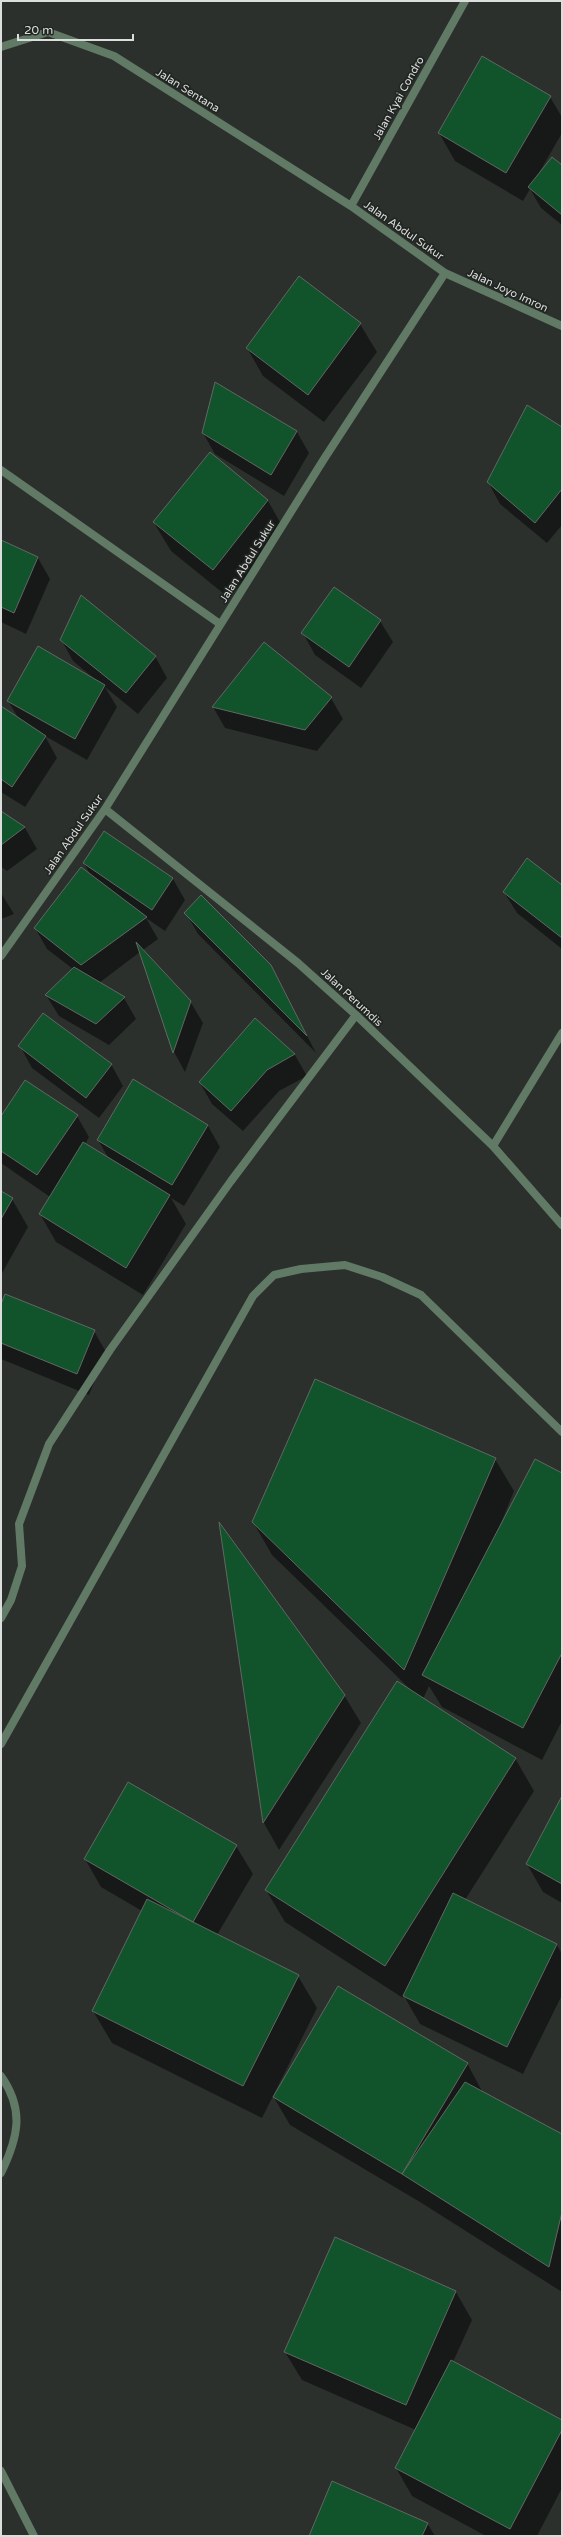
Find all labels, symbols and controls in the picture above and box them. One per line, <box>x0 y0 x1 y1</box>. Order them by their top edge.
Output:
scale bar <box>18 16 133 42</box>
text: 20 m <box>24 23 53 37</box>
street label: Jalan Kyai Condro <box>370 54 427 142</box>
street label: Jalan Sentana <box>153 66 222 115</box>
street label: Jalan Abdul Sukur <box>361 198 447 263</box>
street label: Jalan Joyo Imron <box>465 266 550 315</box>
street label: Jalan Abdul Sukur <box>217 517 278 605</box>
street label: Jalan Abdul Sukur <box>41 791 106 877</box>
street label: Jalan Perumdis <box>318 966 385 1029</box>

